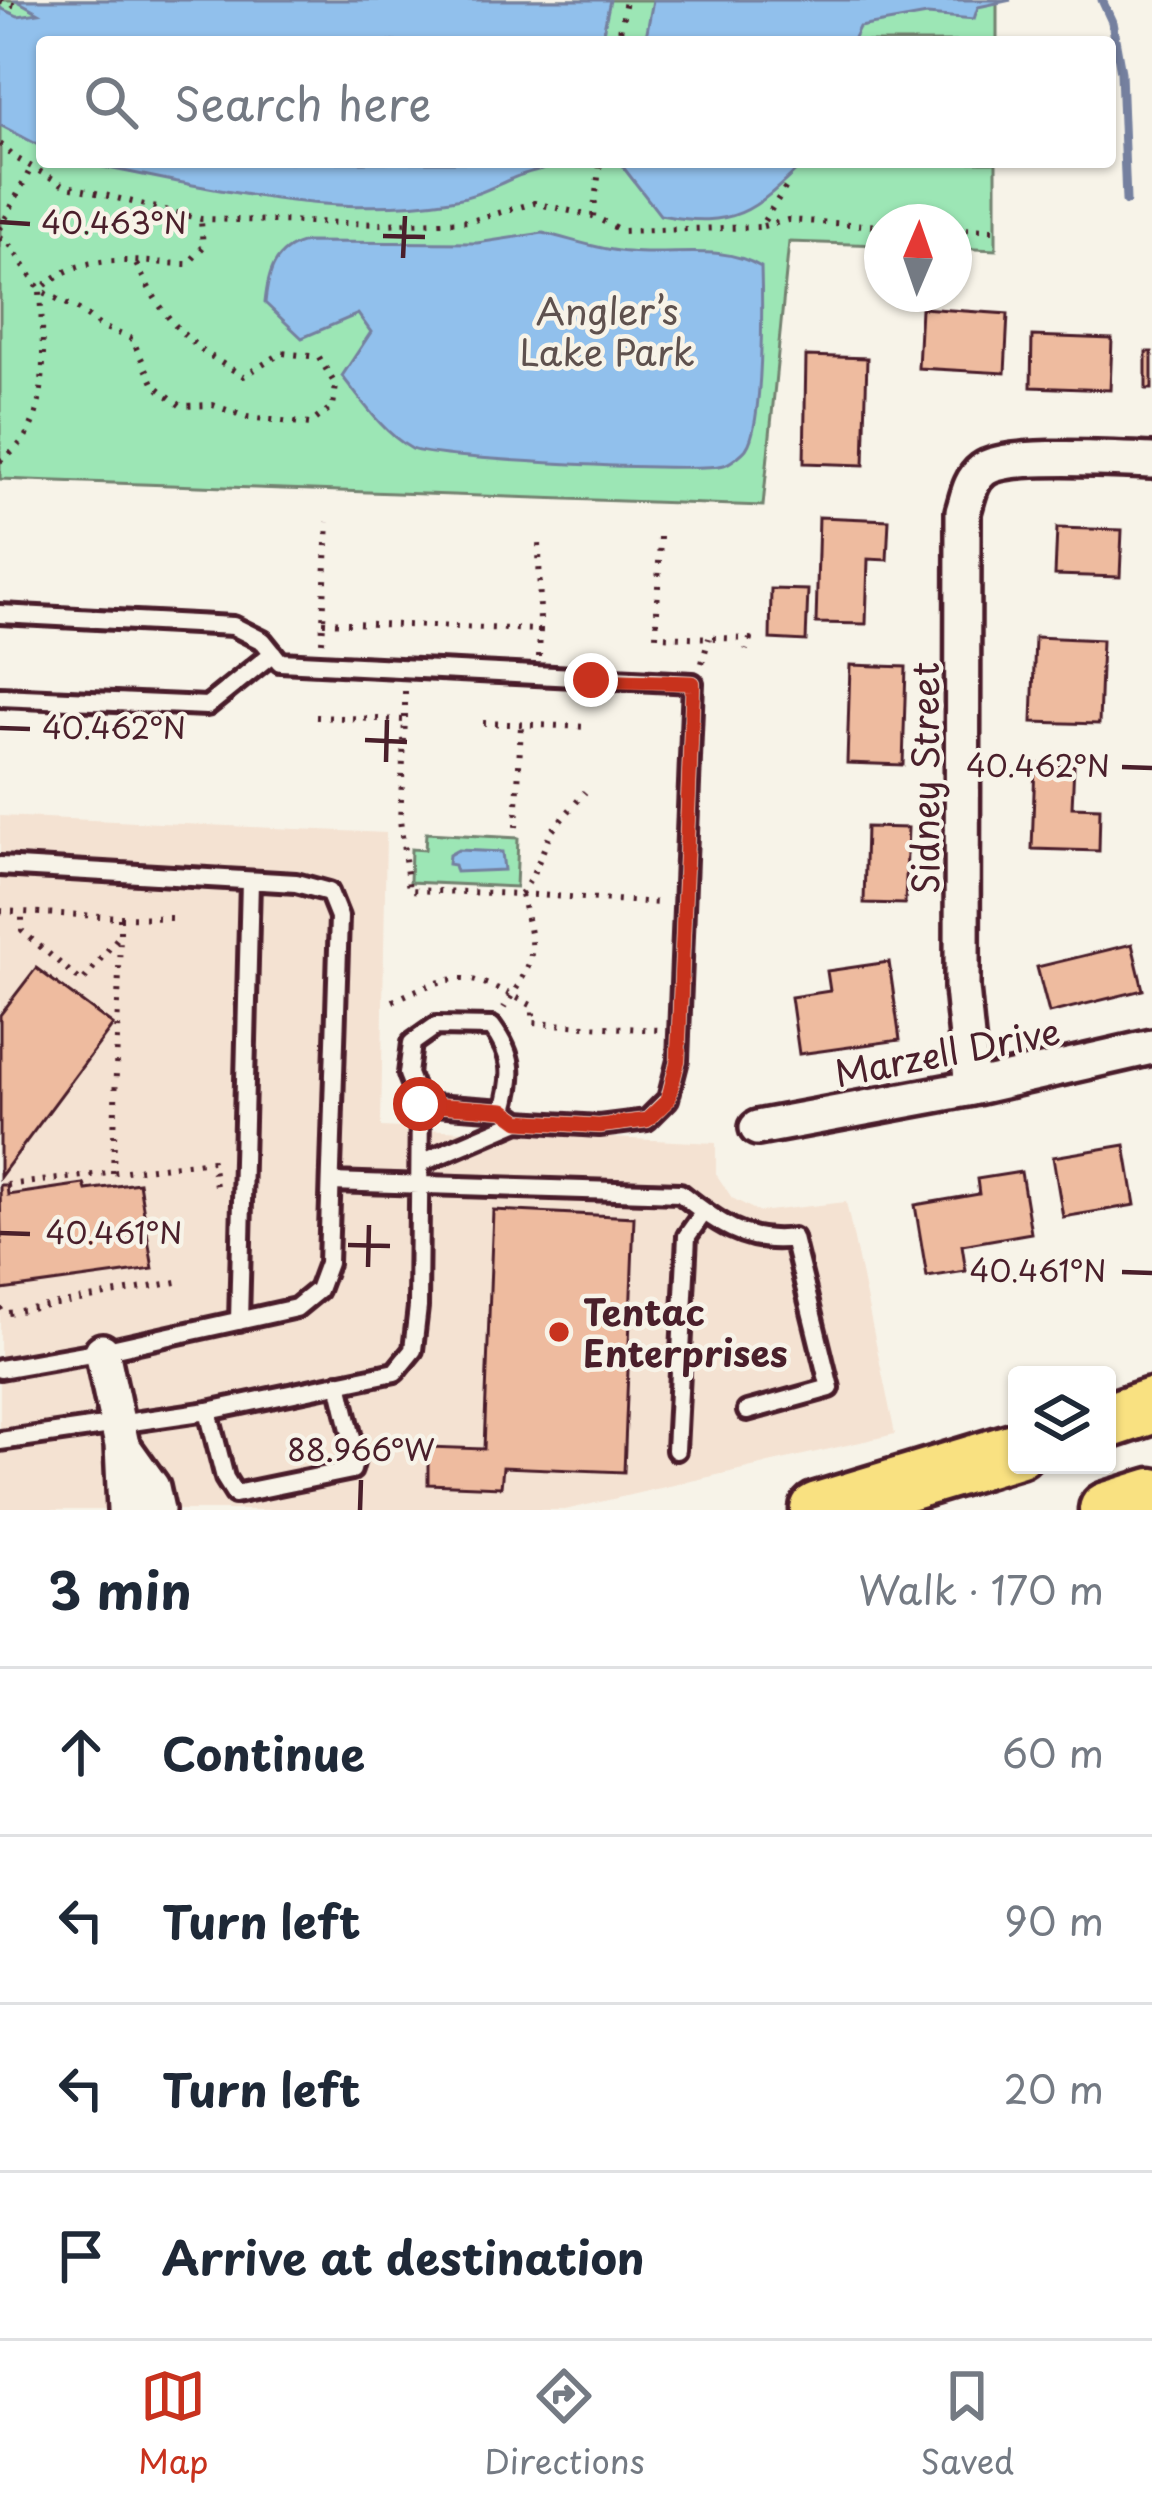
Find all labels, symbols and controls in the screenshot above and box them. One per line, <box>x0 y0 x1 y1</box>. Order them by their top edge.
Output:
search box <box>36 36 1116 168</box>
text: Search here <box>174 68 431 136</box>
icon: search <box>78 69 144 135</box>
text: 40.463°N <box>41 199 187 244</box>
north arrow <box>864 204 972 312</box>
park label: Angler’s Lake Park <box>519 283 695 378</box>
route end <box>564 653 618 707</box>
street label: Sidney Street <box>897 662 951 894</box>
text: 40.462°N <box>42 704 186 749</box>
text: 40.462°N <box>966 742 1110 787</box>
street label: Marzell Drive <box>830 1003 1064 1099</box>
route start <box>393 1077 447 1131</box>
text: 40.461°N <box>46 1209 182 1254</box>
text: 40.461°N <box>970 1247 1106 1292</box>
place label: Tentac Enterprises <box>583 1284 788 1379</box>
marker: Tentac Enterprises <box>546 1319 572 1345</box>
map controls <box>1008 1366 1116 1474</box>
button: layers <box>1008 1366 1116 1474</box>
text: 88.966°W <box>287 1426 435 1471</box>
text: 3 min <box>48 1550 192 1627</box>
text: Walk · 170 m <box>858 1559 1104 1618</box>
text: Continue <box>162 1718 365 1786</box>
icon: ahead <box>48 1719 114 1785</box>
text: 60 m <box>1002 1722 1104 1781</box>
text: Turn left <box>162 1886 361 1954</box>
icon: left <box>48 1887 114 1953</box>
text: 90 m <box>1004 1890 1104 1949</box>
text: Turn left <box>162 2054 361 2122</box>
icon: left <box>48 2055 114 2121</box>
text: 20 m <box>1003 2058 1104 2117</box>
text: Arrive at destination <box>162 2222 645 2290</box>
icon: arrive <box>48 2223 114 2289</box>
tab: Map <box>138 2363 208 2485</box>
tab: Directions <box>484 2363 645 2485</box>
tab: Saved <box>920 2363 1014 2485</box>

